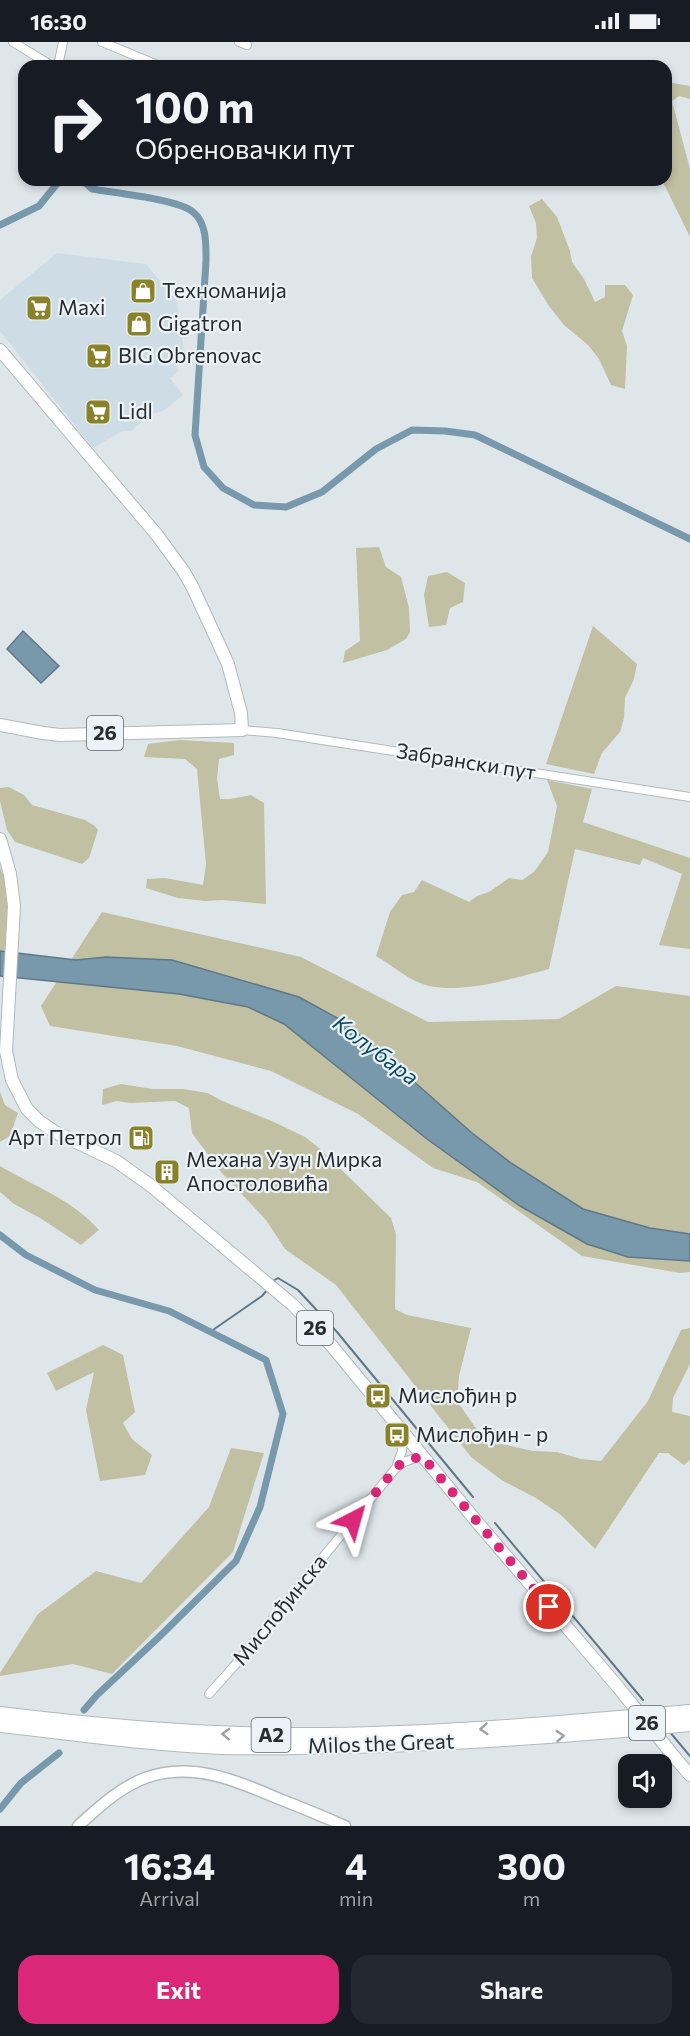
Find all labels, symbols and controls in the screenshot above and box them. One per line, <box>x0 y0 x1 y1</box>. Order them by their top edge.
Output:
text: 16:30 <box>30 8 87 35</box>
text: 100 m <box>135 80 255 132</box>
icon: right <box>36 84 114 162</box>
text: Обреновачки пут <box>135 132 355 165</box>
shop icon: Техноманија <box>128 276 158 306</box>
place label: Техноманија <box>162 277 287 302</box>
supermarket icon: Maxi <box>24 293 54 323</box>
place label: Maxi <box>58 294 105 319</box>
shop icon: Gigatron <box>124 309 154 339</box>
place label: Gigatron <box>158 310 242 335</box>
supermarket icon: BIG Obrenovac <box>84 341 114 371</box>
place label: BIG Obrenovac <box>118 342 262 367</box>
supermarket icon: Lidl <box>83 397 113 427</box>
place label: Lidl <box>118 398 153 423</box>
road number: 26 <box>87 716 123 750</box>
street label: Забрански пут <box>395 737 538 784</box>
water label: Колубара <box>328 1009 424 1090</box>
fuel station icon: Арт Петрол <box>126 1123 156 1153</box>
place label: Арт Петрол <box>8 1124 122 1149</box>
place label: Механа Узун Мирка Апостоловића <box>186 1146 382 1195</box>
building icon: Механа Узун Мирка Апостоловића <box>152 1157 182 1187</box>
road number: 26 <box>297 1311 333 1345</box>
bus stop icon: Мислођин р <box>363 1381 393 1411</box>
place label: Мислођин р <box>398 1382 517 1407</box>
bus stop icon: Мислођин - р <box>382 1420 412 1450</box>
place label: Мислођин - р <box>416 1421 548 1446</box>
position arrow <box>321 1488 385 1552</box>
street label: Мислођинска <box>226 1548 331 1670</box>
pin <box>523 1581 574 1632</box>
icon: arrive <box>532 1590 565 1623</box>
road number: 26 <box>629 1706 665 1740</box>
road number: A2 <box>252 1718 290 1752</box>
one-way arrow <box>479 1722 488 1735</box>
one-way arrow <box>221 1727 230 1740</box>
street label: Milos the Great <box>307 1727 455 1758</box>
one-way arrow <box>556 1730 565 1743</box>
map controls <box>618 1754 672 1808</box>
button: sound <box>618 1754 672 1808</box>
text: 16:34 <box>124 1843 215 1887</box>
text: 4 <box>345 1843 367 1887</box>
text: 300 <box>497 1843 566 1887</box>
text: Arrival <box>139 1886 200 1910</box>
text: min <box>339 1886 373 1910</box>
text: m <box>523 1886 540 1910</box>
button: Exit <box>18 1955 339 2024</box>
button: Share <box>351 1955 672 2024</box>

